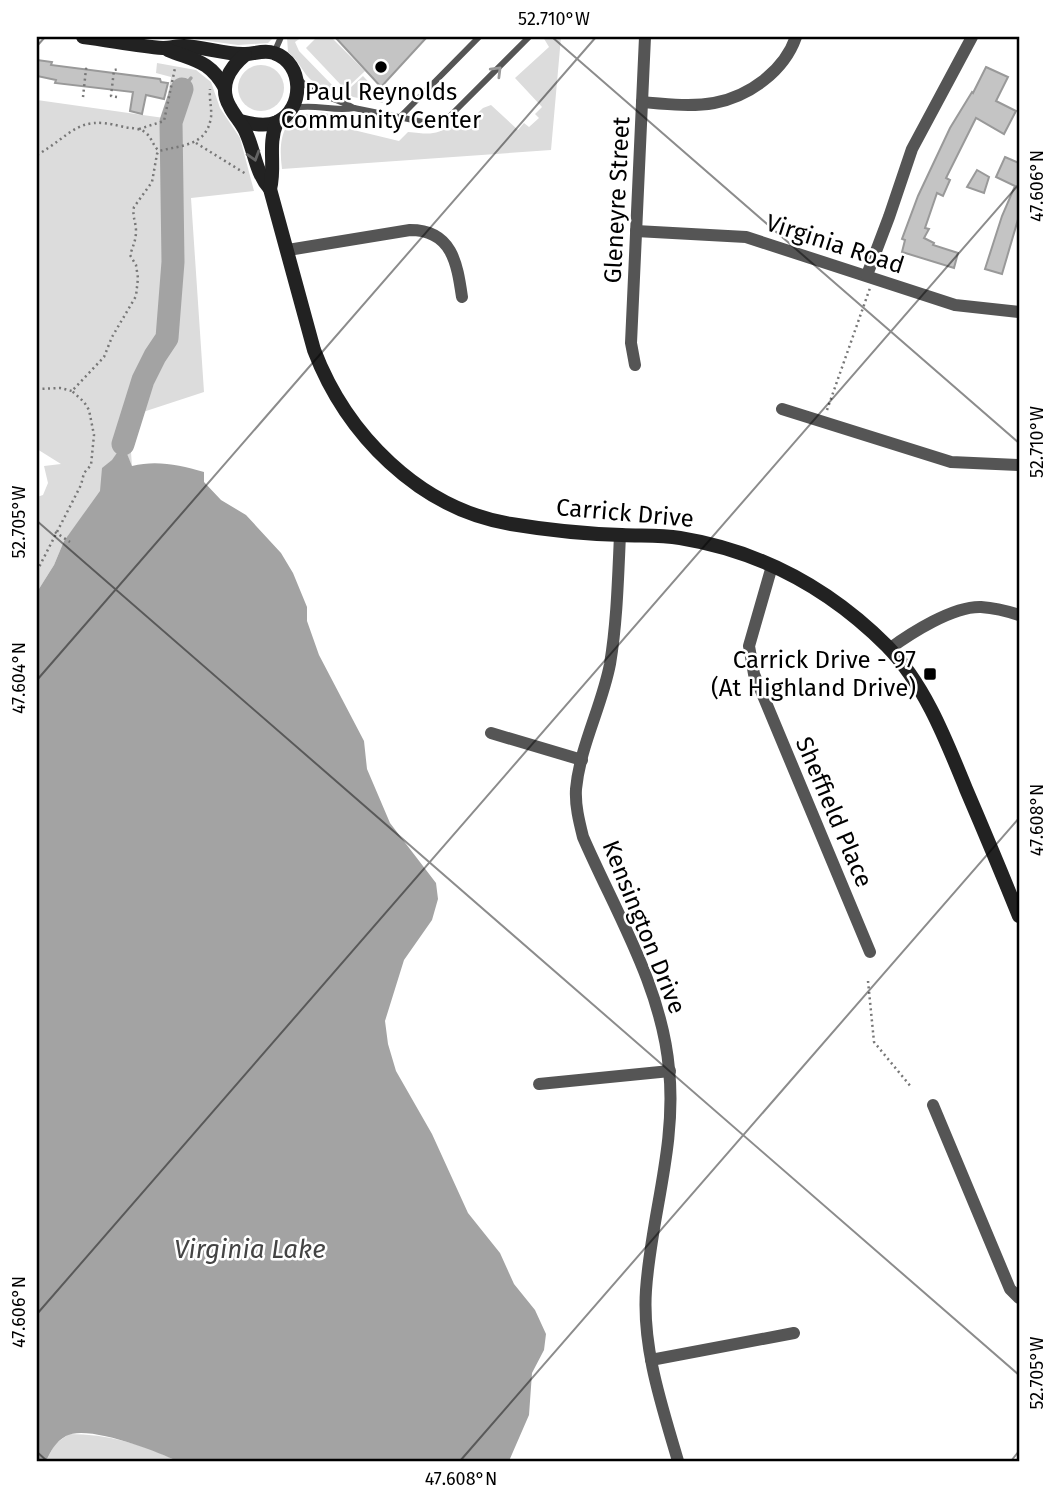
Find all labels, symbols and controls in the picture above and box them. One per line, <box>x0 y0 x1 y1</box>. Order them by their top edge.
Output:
text: 52.710°W <box>518 8 590 30</box>
marker: Paul Reynolds Community Center <box>373 59 389 75</box>
one-way arrow <box>488 67 501 80</box>
place label: Paul Reynolds Community Center <box>281 78 482 134</box>
street label: Gleneyre Street <box>599 116 635 284</box>
one-way arrow <box>246 149 260 162</box>
text: 47.606°N <box>1026 150 1048 222</box>
street label: Virginia Road <box>762 208 908 280</box>
text: 52.710°W <box>1026 406 1048 478</box>
text: 52.705°W <box>8 485 30 558</box>
street label: Carrick Drive <box>555 493 695 533</box>
text: 47.604°N <box>8 642 30 714</box>
place label: Carrick Drive - 97 (At Highland Drive) <box>711 646 916 702</box>
marker: Carrick Drive - 97 (At Highland Drive) <box>922 666 938 682</box>
street label: Sheffield Place <box>790 733 878 891</box>
text: 47.608°N <box>1026 784 1048 856</box>
street label: Kensington Drive <box>596 836 692 1018</box>
water label: Virginia Lake <box>174 1234 326 1265</box>
text: 47.606°N <box>8 1276 30 1348</box>
text: 52.705°W <box>1026 1336 1048 1409</box>
text: 47.608°N <box>425 1468 497 1490</box>

